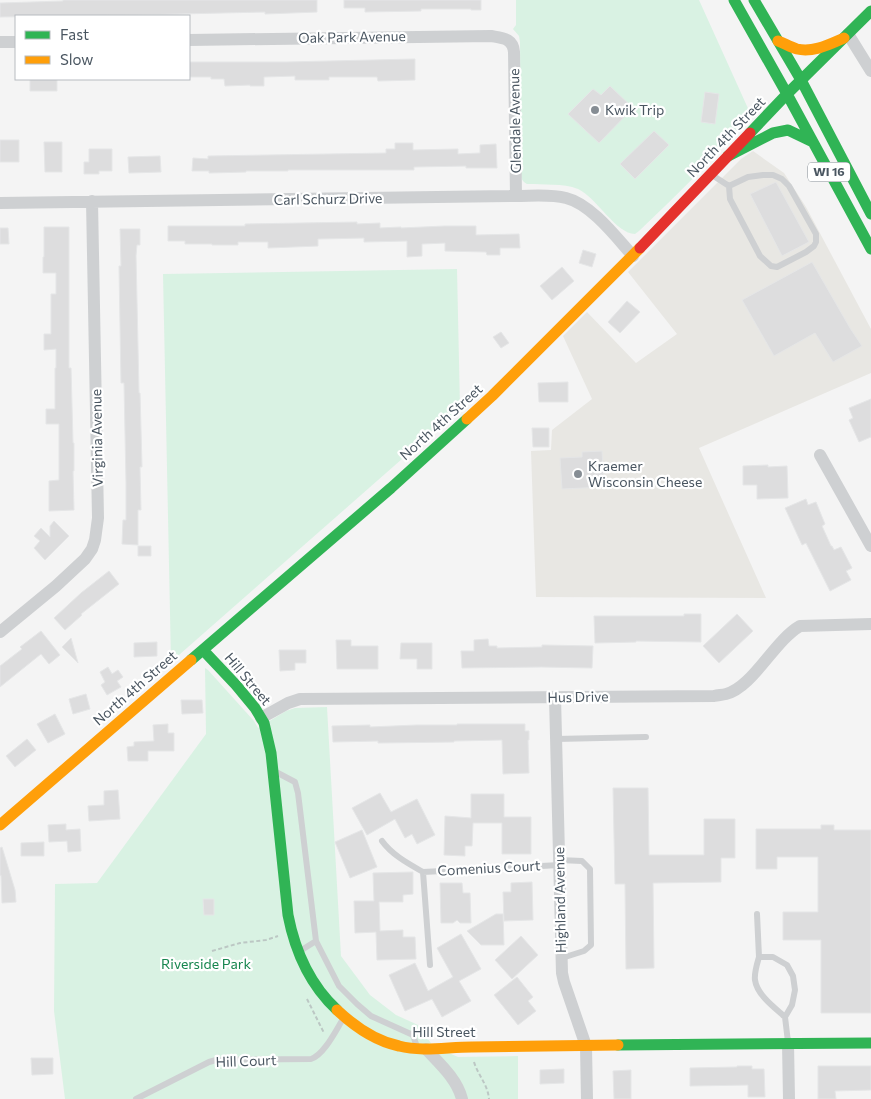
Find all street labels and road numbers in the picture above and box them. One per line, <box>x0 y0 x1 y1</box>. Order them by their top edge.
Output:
street label: Oak Park Avenue <box>298 27 406 46</box>
street label: Glendale Avenue <box>505 68 524 174</box>
street label: North 4th Street <box>683 93 769 180</box>
road number: WI 16 <box>808 162 850 182</box>
street label: Carl Schurz Drive <box>273 189 383 208</box>
street label: North 4th Street <box>396 380 486 463</box>
street label: Virginia Avenue <box>87 389 106 487</box>
street label: North 4th Street <box>89 646 180 729</box>
street label: Hill Street <box>221 649 275 709</box>
street label: Hus Drive <box>547 687 609 706</box>
street label: Highland Avenue <box>550 847 569 953</box>
street label: Comenius Court <box>437 856 541 879</box>
street label: Hill Street <box>412 1023 476 1040</box>
street label: Hill Court <box>215 1051 277 1070</box>

